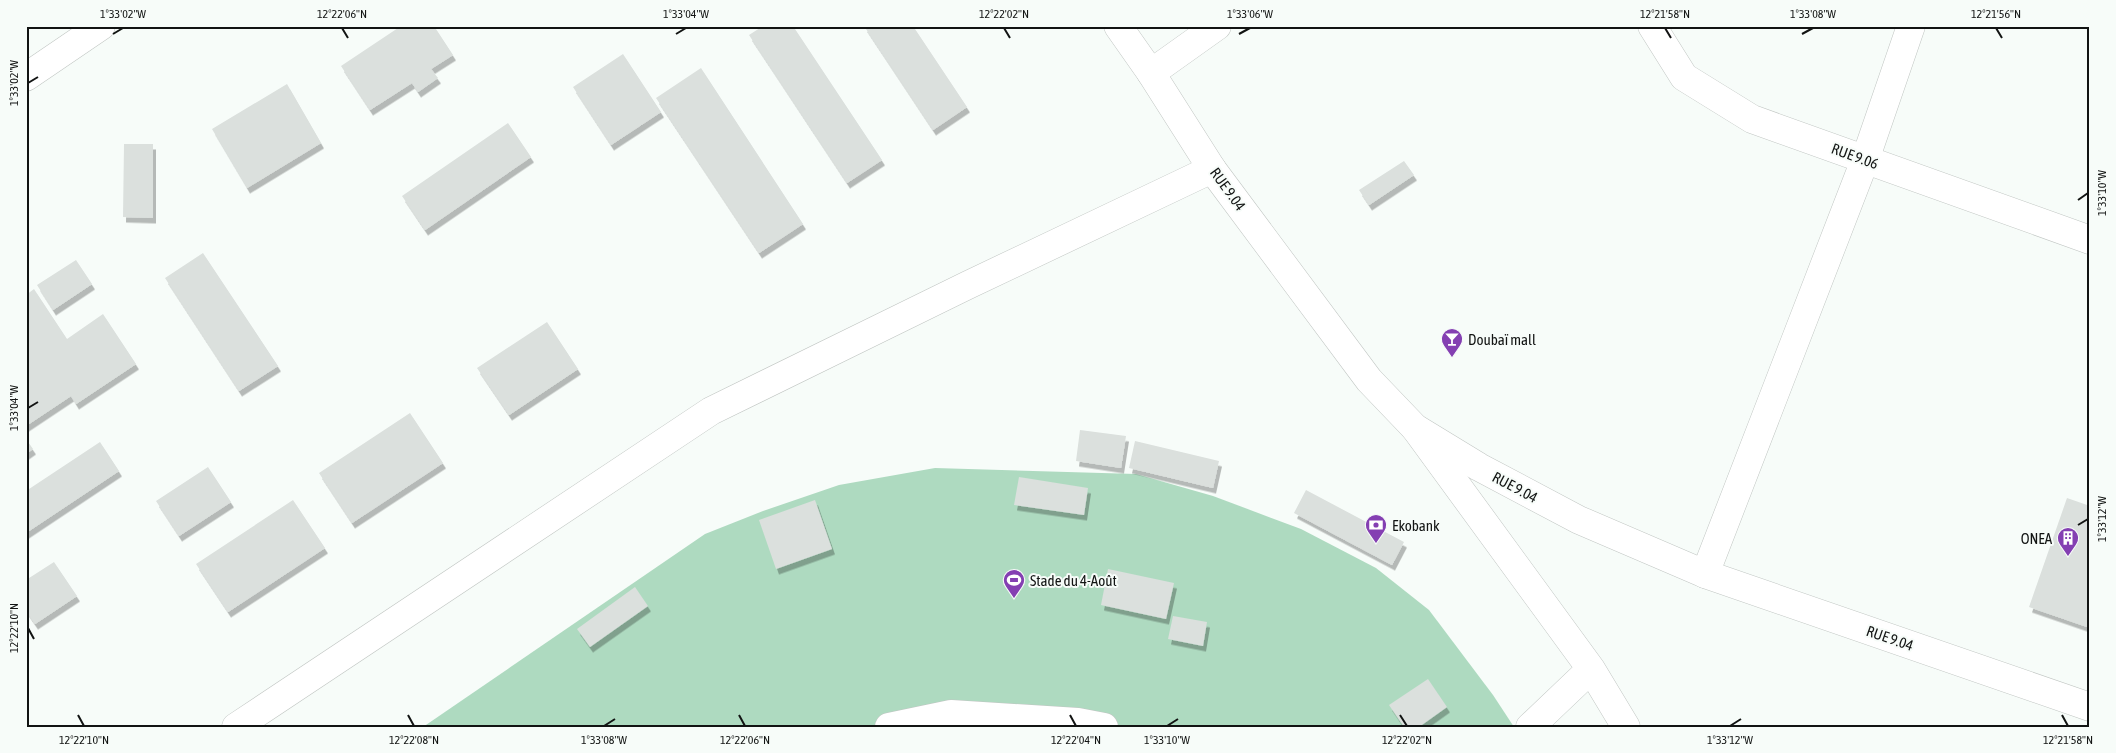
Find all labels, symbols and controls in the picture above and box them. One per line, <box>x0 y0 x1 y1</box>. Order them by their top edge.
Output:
text: 1°33'02"W <box>100 7 146 21</box>
text: 12°22'06"N <box>317 7 367 21</box>
text: 1°33'04"W <box>663 7 709 21</box>
text: 12°22'02"N <box>979 7 1029 21</box>
text: 1°33'06"W <box>1227 7 1273 21</box>
text: 12°21'58"N <box>1640 7 1690 21</box>
text: 1°33'08"W <box>1790 7 1836 21</box>
text: 12°21'56"N <box>1971 7 2021 21</box>
text: 1°33'02"W <box>7 60 21 106</box>
street label: RUE 9.06 <box>1829 140 1881 172</box>
street label: RUE 9.04 <box>1207 164 1249 214</box>
text: 1°33'10"W <box>2095 170 2109 216</box>
bar icon: Doubaï mall <box>1440 327 1464 358</box>
place label: Doubaï mall <box>1468 331 1536 348</box>
text: 1°33'04"W <box>7 385 21 431</box>
street label: RUE 9.04 <box>1490 468 1540 506</box>
text: 1°33'12"W <box>2095 496 2109 542</box>
bank icon: Ekobank <box>1364 513 1388 544</box>
place label: Ekobank <box>1392 517 1440 534</box>
building icon: ONEA <box>2056 526 2080 557</box>
place label: ONEA <box>2021 530 2053 547</box>
sports icon: Stade du 4-Août <box>1002 568 1026 599</box>
place label: Stade du 4-Août <box>1030 572 1117 589</box>
text: 12°22'10"N <box>7 603 21 653</box>
street label: RUE 9.04 <box>1864 622 1916 654</box>
text: 12°22'10"N <box>59 733 109 747</box>
text: 12°22'08"N <box>389 733 439 747</box>
text: 1°33'08"W <box>581 733 627 747</box>
text: 12°22'06"N <box>720 733 770 747</box>
text: 12°22'04"N <box>1051 733 1101 747</box>
text: 1°33'10"W <box>1144 733 1190 747</box>
text: 12°22'02"N <box>1382 733 1432 747</box>
text: 1°33'12"W <box>1707 733 1753 747</box>
text: 12°21'58"N <box>2043 733 2093 747</box>

